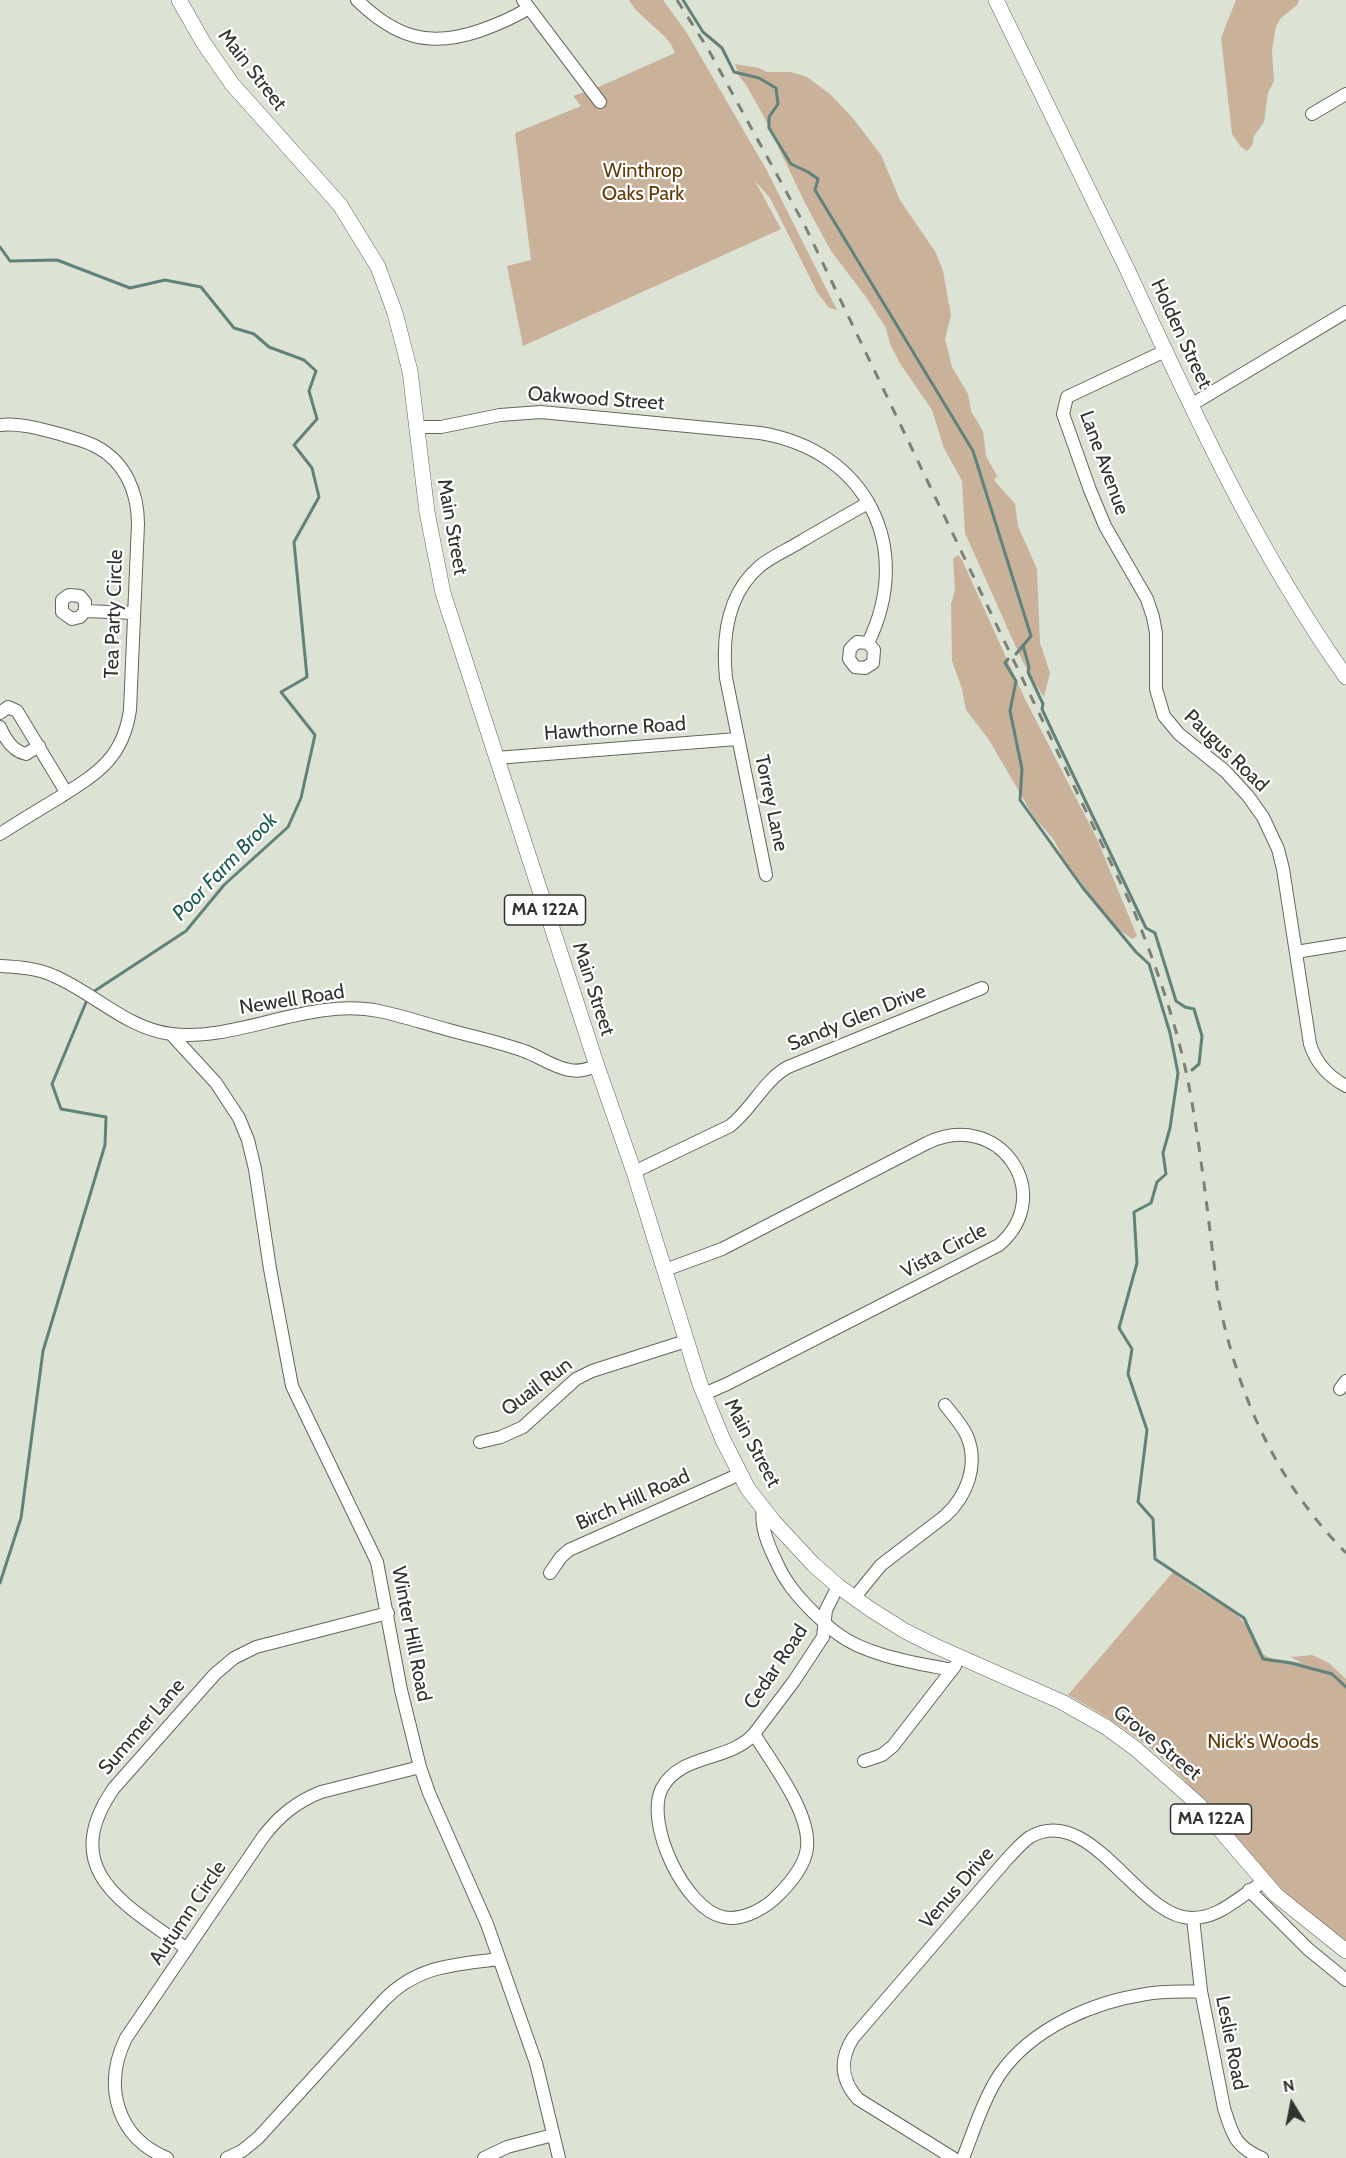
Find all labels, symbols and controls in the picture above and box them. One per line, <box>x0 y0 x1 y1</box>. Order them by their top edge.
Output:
street label: Main Street <box>213 24 291 116</box>
park label: Winthrop Oaks Park <box>602 159 684 206</box>
street label: Holden Street <box>1145 276 1217 392</box>
street label: Oakwood Street <box>527 382 665 416</box>
street label: Lane Avenue <box>1074 408 1134 518</box>
street label: Main Street <box>432 477 472 577</box>
street label: Tea Party Circle <box>100 549 128 679</box>
street label: Paugus Road <box>1179 705 1273 797</box>
street label: Hawthorne Road <box>543 712 687 746</box>
street label: Torrey Lane <box>749 752 793 854</box>
water label: Poor Farm Brook <box>167 808 283 926</box>
road number: MA 122A <box>504 895 586 925</box>
street label: Main Street <box>567 939 619 1039</box>
street label: Sandy Glen Drive <box>784 979 930 1057</box>
street label: Newell Road <box>238 980 346 1020</box>
street label: Vista Circle <box>897 1218 991 1284</box>
street label: Quail Run <box>497 1353 577 1421</box>
street label: Main Street <box>719 1395 785 1491</box>
street label: Birch Hill Road <box>572 1464 694 1536</box>
street label: Winter Hill Road <box>386 1564 436 1704</box>
street label: Cedar Road <box>739 1620 813 1714</box>
street label: Summer Lane <box>94 1674 190 1780</box>
street label: Grove Street <box>1108 1700 1206 1786</box>
park label: Nick's Woods <box>1207 1730 1319 1754</box>
road number: MA 122A <box>1170 1804 1252 1834</box>
street label: Venus Drive <box>915 1842 999 1934</box>
street label: Autumn Circle <box>144 1856 232 1970</box>
street label: Leslie Road <box>1210 1994 1252 2092</box>
north arrow <box>1262 2074 1322 2134</box>
text: N <box>1282 2075 1296 2096</box>

